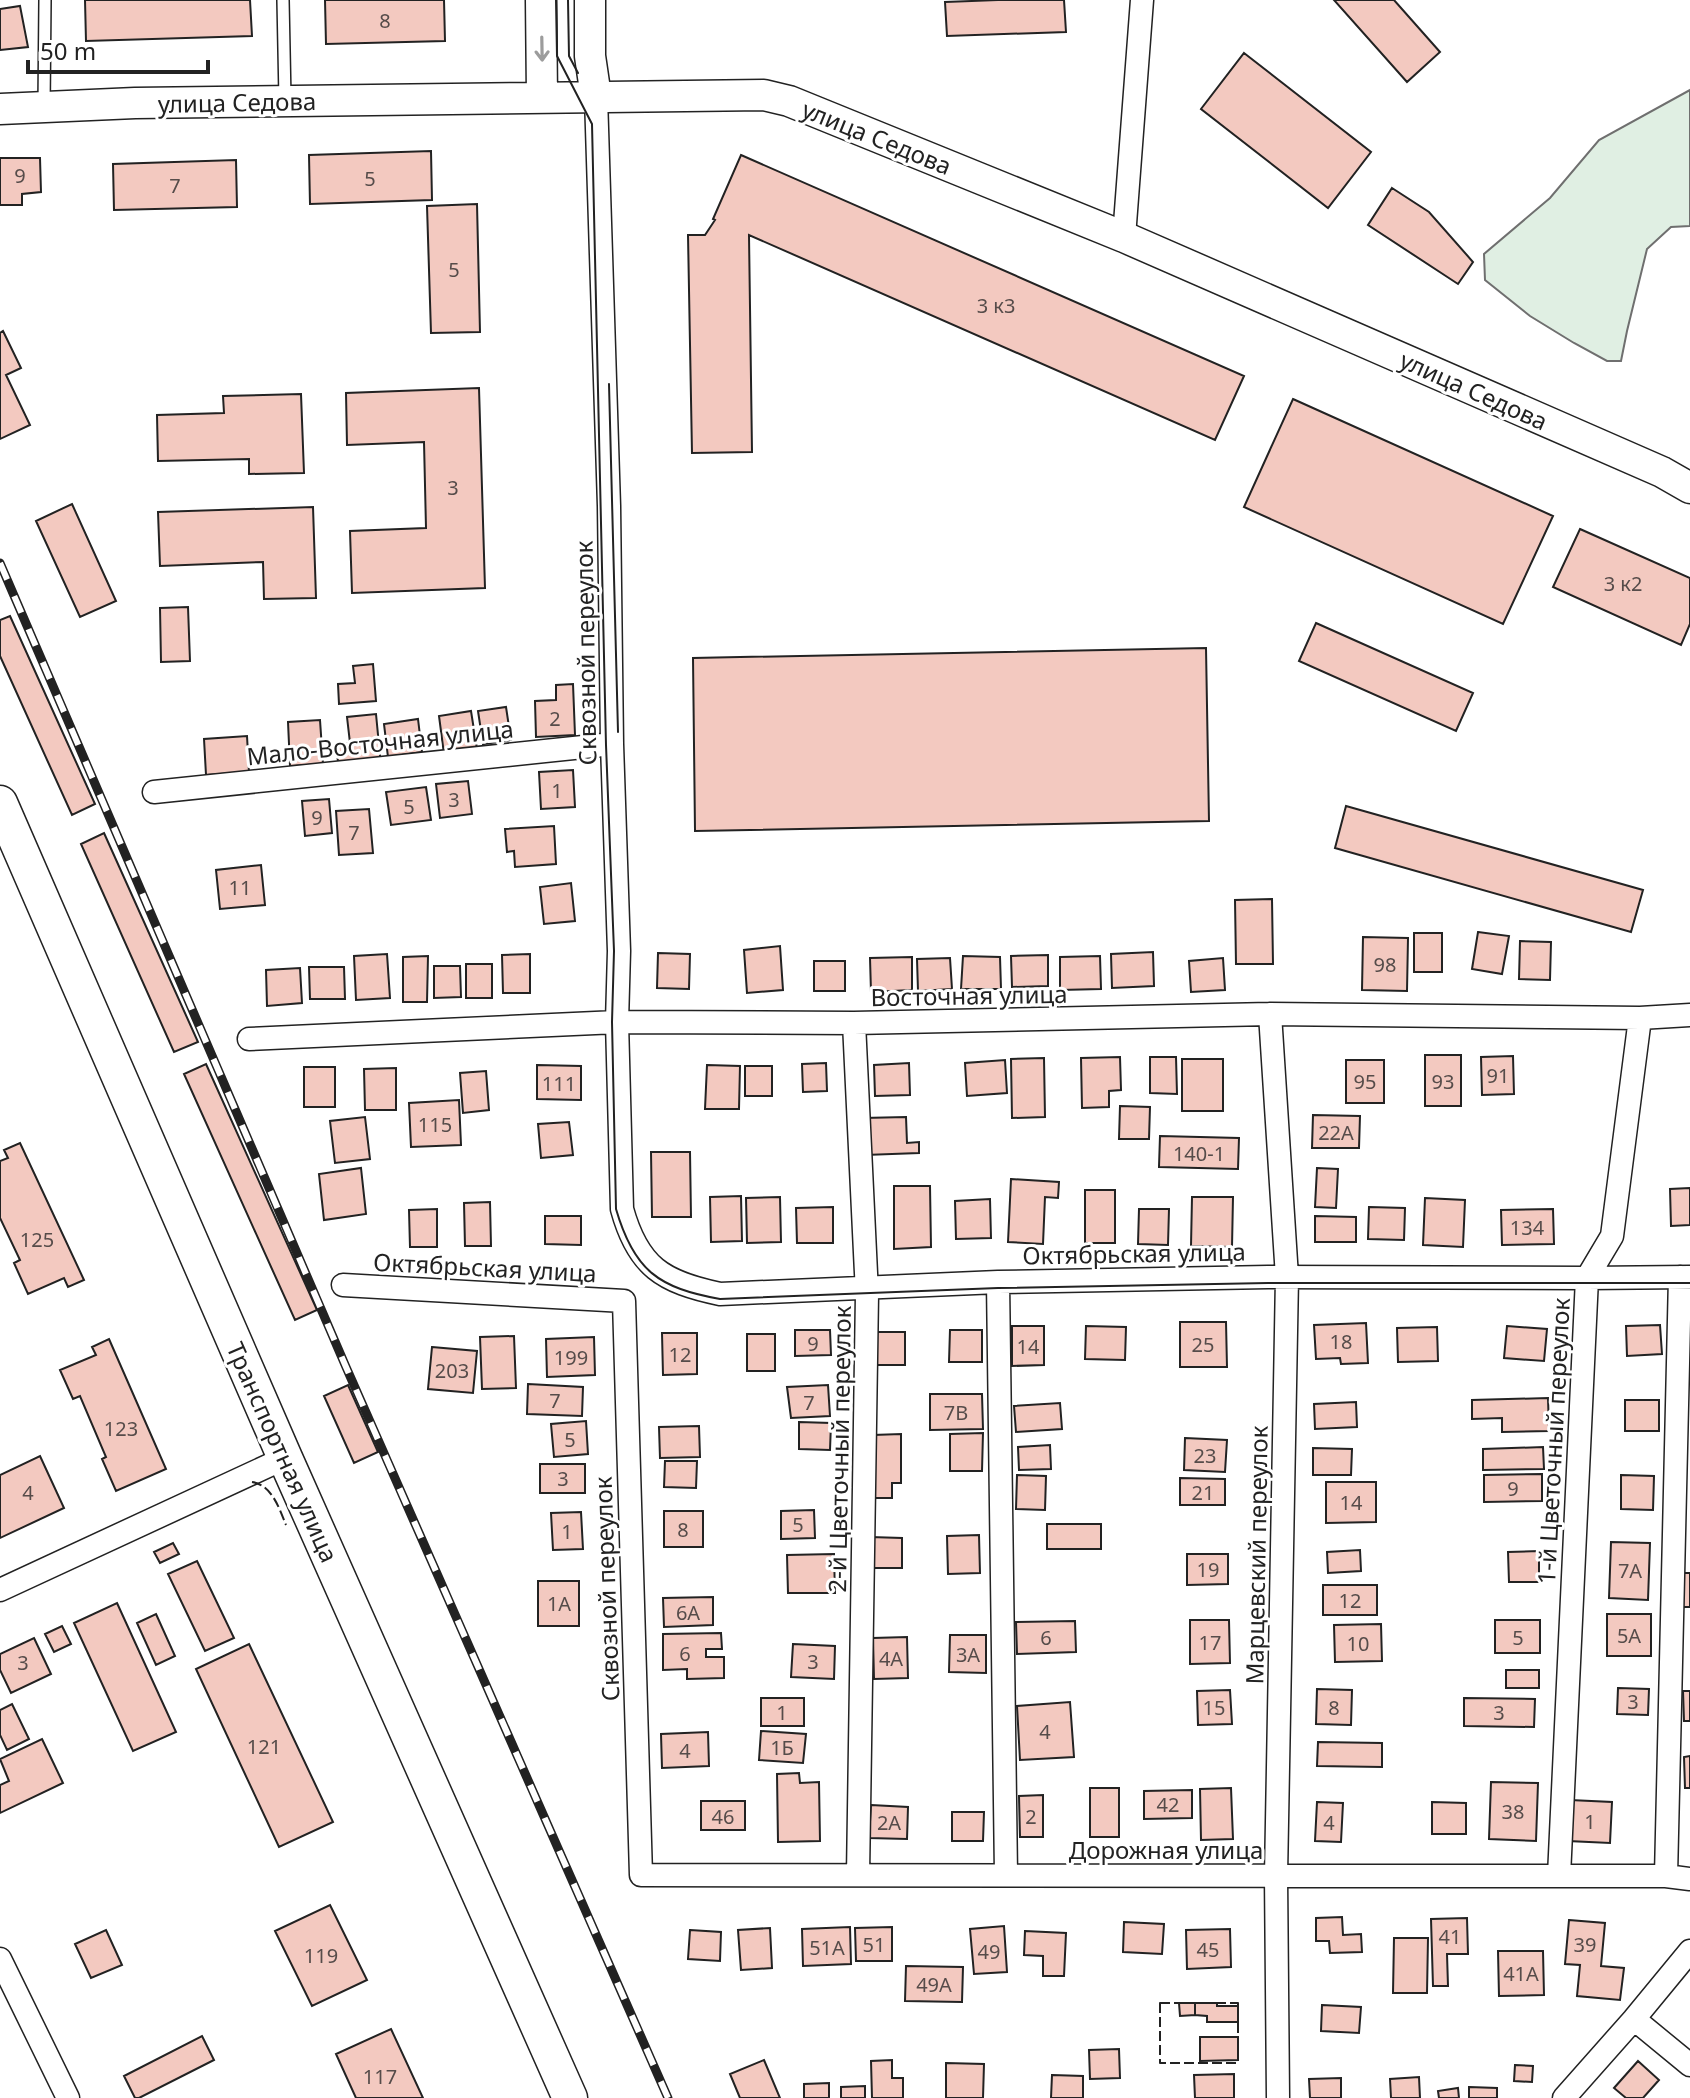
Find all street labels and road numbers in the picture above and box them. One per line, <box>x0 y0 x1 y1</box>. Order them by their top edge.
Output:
street label: улица Седова <box>158 84 316 120</box>
street label: улица Седова <box>797 92 957 182</box>
street label: улица Седова <box>1395 343 1553 437</box>
street label: Сквозной переулок <box>567 540 603 766</box>
street label: Мало-Восточная улица <box>245 712 515 772</box>
street label: Восточная улица <box>870 977 1068 1013</box>
street label: Октябрьская улица <box>1022 1235 1246 1271</box>
street label: Октябрьская улица <box>372 1245 598 1289</box>
street label: 1-й Цветочный переулок <box>1529 1297 1577 1585</box>
street label: 2-й Цветочный переулок <box>820 1305 858 1593</box>
street label: Транспортная улица <box>220 1337 346 1567</box>
street label: Марцевский переулок <box>1237 1425 1275 1685</box>
street label: Сквозной переулок <box>586 1476 626 1702</box>
street label: Дорожная улица <box>1069 1833 1263 1866</box>

